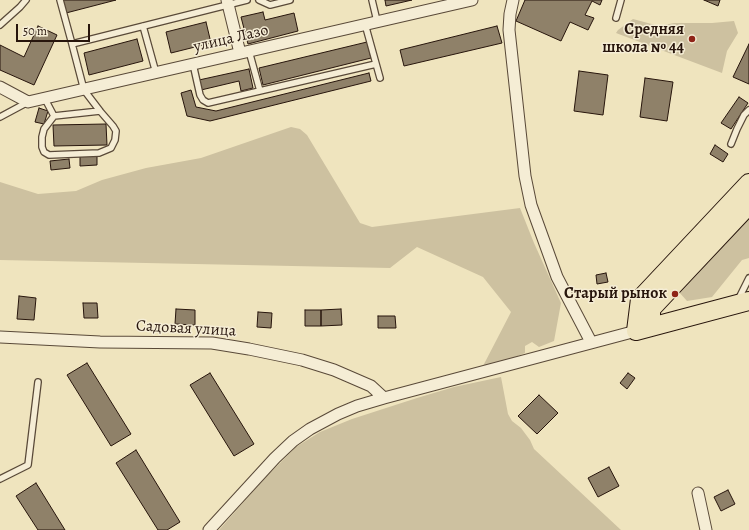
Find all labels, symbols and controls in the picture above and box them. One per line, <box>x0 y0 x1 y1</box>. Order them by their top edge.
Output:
scale bar <box>18 16 92 42</box>
place label: Средняя школа № 44 <box>602 20 684 58</box>
street label: улица Лазо <box>192 21 270 57</box>
text: 50 m <box>23 23 47 39</box>
marker: Средняя школа № 44 <box>687 34 697 44</box>
place label: Старый рынок <box>564 284 667 304</box>
marker: Старый рынок <box>670 289 680 299</box>
street label: Садовая улица <box>136 317 236 341</box>

